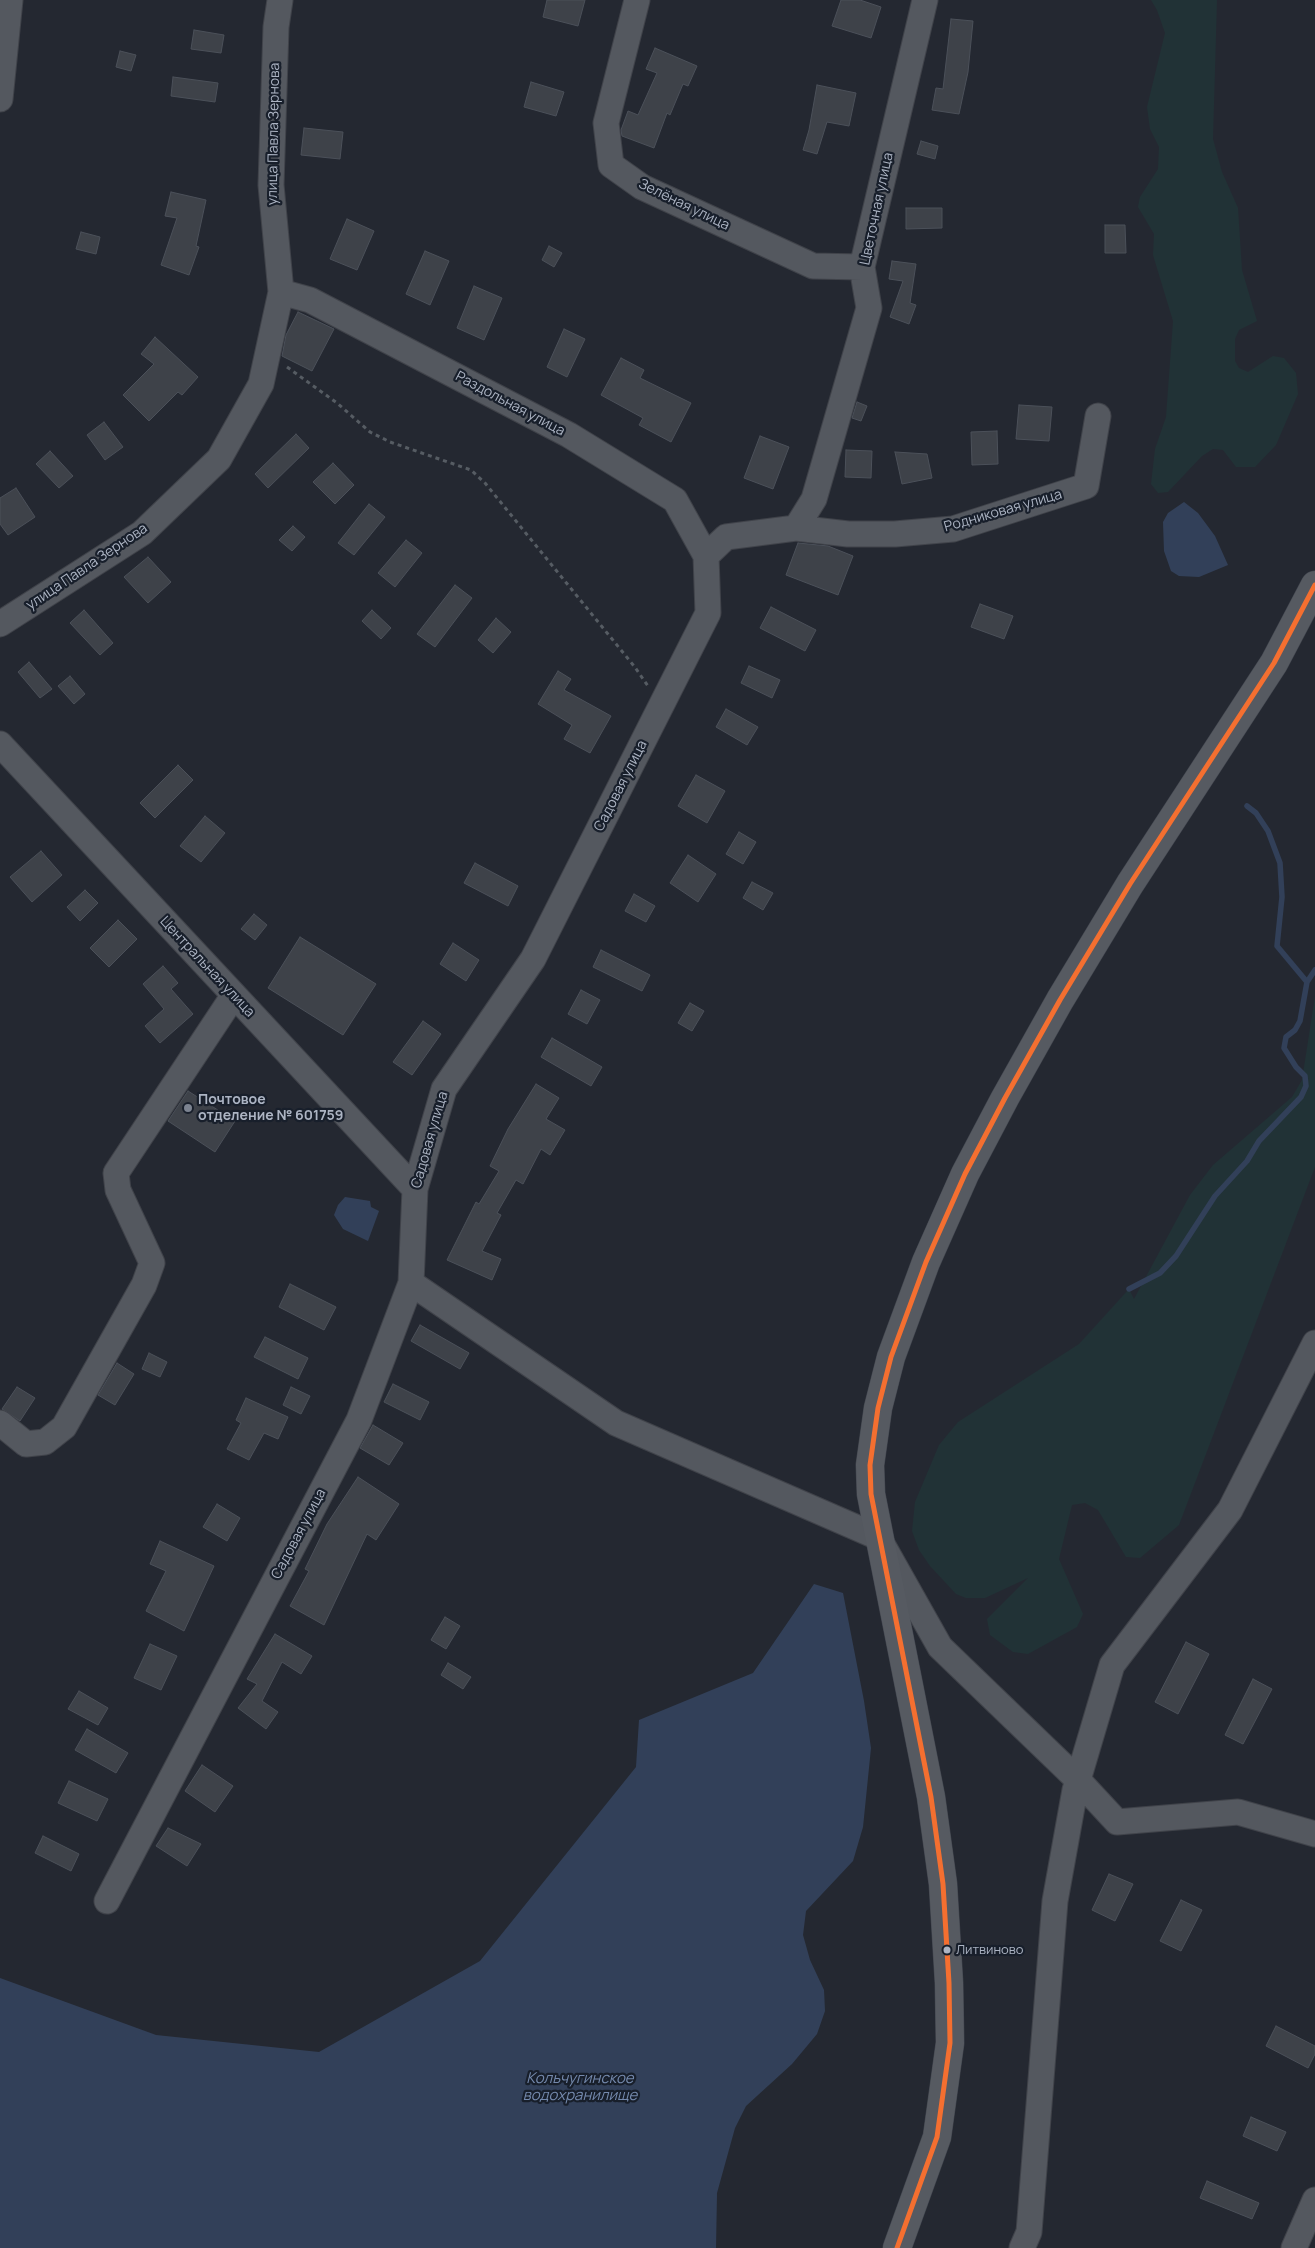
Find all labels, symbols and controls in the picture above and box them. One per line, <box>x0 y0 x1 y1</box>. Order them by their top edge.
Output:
street label: улица Павла Зернова <box>264 63 284 205</box>
street label: Цветочная улица <box>857 151 897 267</box>
street label: Зелёная улица <box>636 176 732 234</box>
street label: Раздольная улица <box>452 368 568 440</box>
street label: Родниковая улица <box>942 486 1064 536</box>
street label: улица Павла Зернова <box>23 520 151 614</box>
street label: Садовая улица <box>591 738 651 834</box>
street label: Центральная улица <box>156 913 258 1021</box>
street label: Садовая улица <box>408 1090 452 1190</box>
place label: Почтовое отделение № 601759 <box>198 1092 344 1124</box>
marker: Почтовое отделение № 601759 <box>182 1102 194 1114</box>
street label: Садовая улица <box>268 1486 330 1582</box>
place label: Литвиново <box>956 1942 1023 1958</box>
marker: Литвиново <box>942 1945 952 1955</box>
water label: Кольчугинское водохранилище <box>523 2070 637 2105</box>

